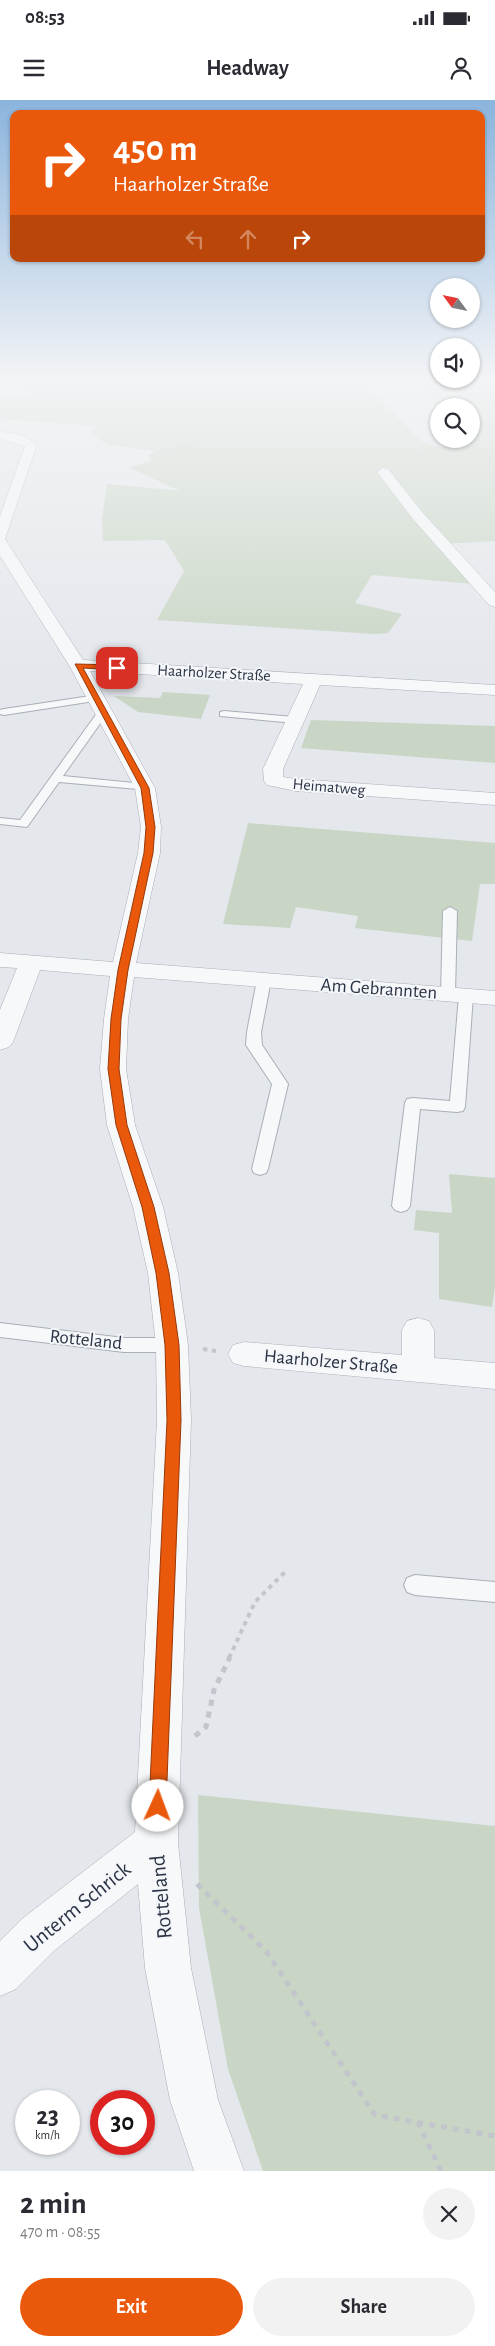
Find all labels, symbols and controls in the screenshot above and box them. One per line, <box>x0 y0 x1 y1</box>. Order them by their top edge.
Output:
text: 08:53 <box>25 8 65 27</box>
icon: menu <box>20 54 48 82</box>
icon: person <box>447 54 475 82</box>
text: Headway <box>206 57 289 79</box>
icon: right <box>30 130 95 195</box>
text: 450 m <box>113 132 198 167</box>
text: Haarholzer Straße <box>113 173 269 195</box>
icon: left <box>181 225 209 253</box>
icon: ahead <box>234 225 262 253</box>
icon: right <box>287 225 315 253</box>
north arrow <box>430 278 480 328</box>
map controls <box>430 278 480 448</box>
button: sound <box>430 338 480 388</box>
button: search <box>430 398 480 448</box>
pin <box>96 647 138 689</box>
icon: arrive <box>103 654 131 682</box>
street label: Haarholzer Straße <box>157 662 271 684</box>
street label: Heimatweg <box>292 776 366 798</box>
street label: Am Gebrannten <box>320 975 438 1003</box>
street label: Rotteland <box>49 1327 123 1353</box>
street label: Haarholzer Straße <box>263 1347 399 1377</box>
position arrow <box>131 1779 183 1831</box>
street label: Rotteland <box>146 1854 176 1940</box>
street label: Unterm Schrick <box>19 1857 135 1957</box>
speed limit sign: 30 <box>90 2090 155 2155</box>
text: 23 <box>36 2104 59 2129</box>
text: km/h <box>35 2129 60 2141</box>
button: close <box>423 2188 475 2240</box>
text: 2 min <box>20 2189 87 2219</box>
text: 470 m · 08:55 <box>20 2224 100 2240</box>
button: Exit <box>20 2278 243 2336</box>
button: Share <box>253 2278 475 2336</box>

